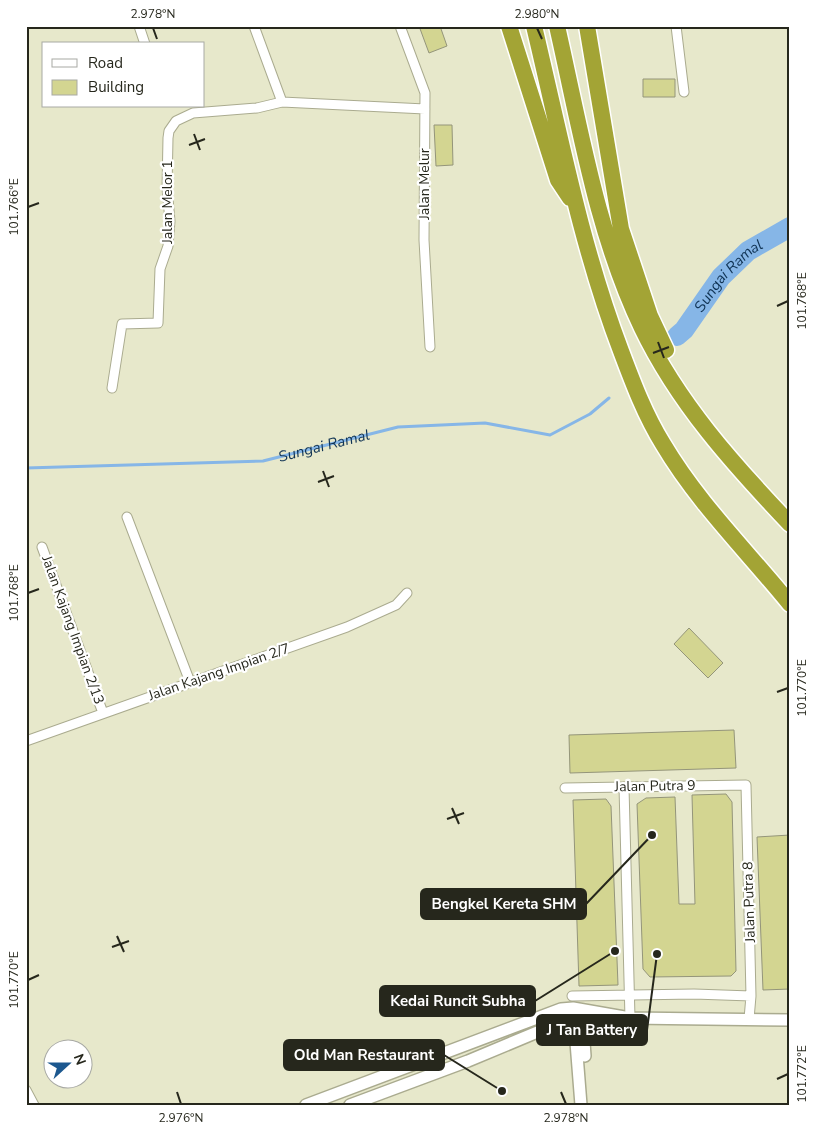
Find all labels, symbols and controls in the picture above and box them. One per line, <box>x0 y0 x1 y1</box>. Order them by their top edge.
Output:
text: 2.978°N <box>131 6 175 22</box>
text: 2.980°N <box>515 6 559 22</box>
legend <box>42 42 205 108</box>
text: Road <box>88 53 123 73</box>
text: Building <box>88 77 144 97</box>
street label: Jalan Melur <box>415 148 434 221</box>
street label: Jalan Melor 1 <box>158 160 177 245</box>
text: 101.766°E <box>6 178 22 236</box>
water label: Sungai Ramal <box>690 235 766 316</box>
text: 101.768°E <box>794 272 810 330</box>
water label: Sungai Ramal <box>276 425 372 467</box>
street label: Jalan Kajang Impian 2/13 <box>37 552 109 707</box>
text: 101.768°E <box>6 564 22 622</box>
street label: Jalan Kajang Impian 2/7 <box>145 639 292 705</box>
text: 101.770°E <box>794 659 810 717</box>
street label: Jalan Putra 9 <box>613 776 696 796</box>
street label: Jalan Putra 8 <box>738 861 760 944</box>
callout: Bengkel Kereta SHM <box>421 889 586 919</box>
text: Bengkel Kereta SHM <box>432 894 577 914</box>
text: 101.770°E <box>6 951 22 1009</box>
callout: Kedai Runcit Subha <box>380 986 535 1016</box>
text: Kedai Runcit Subha <box>390 991 526 1011</box>
callout: J Tan Battery <box>537 1015 647 1045</box>
text: J Tan Battery <box>546 1020 637 1040</box>
north arrow <box>42 1038 92 1088</box>
callout: Old Man Restaurant <box>284 1040 444 1070</box>
text: Old Man Restaurant <box>294 1045 434 1065</box>
text: 101.772°E <box>794 1045 810 1103</box>
text: N <box>69 1051 90 1068</box>
text: 2.976°N <box>159 1110 203 1126</box>
text: 2.978°N <box>544 1110 588 1126</box>

